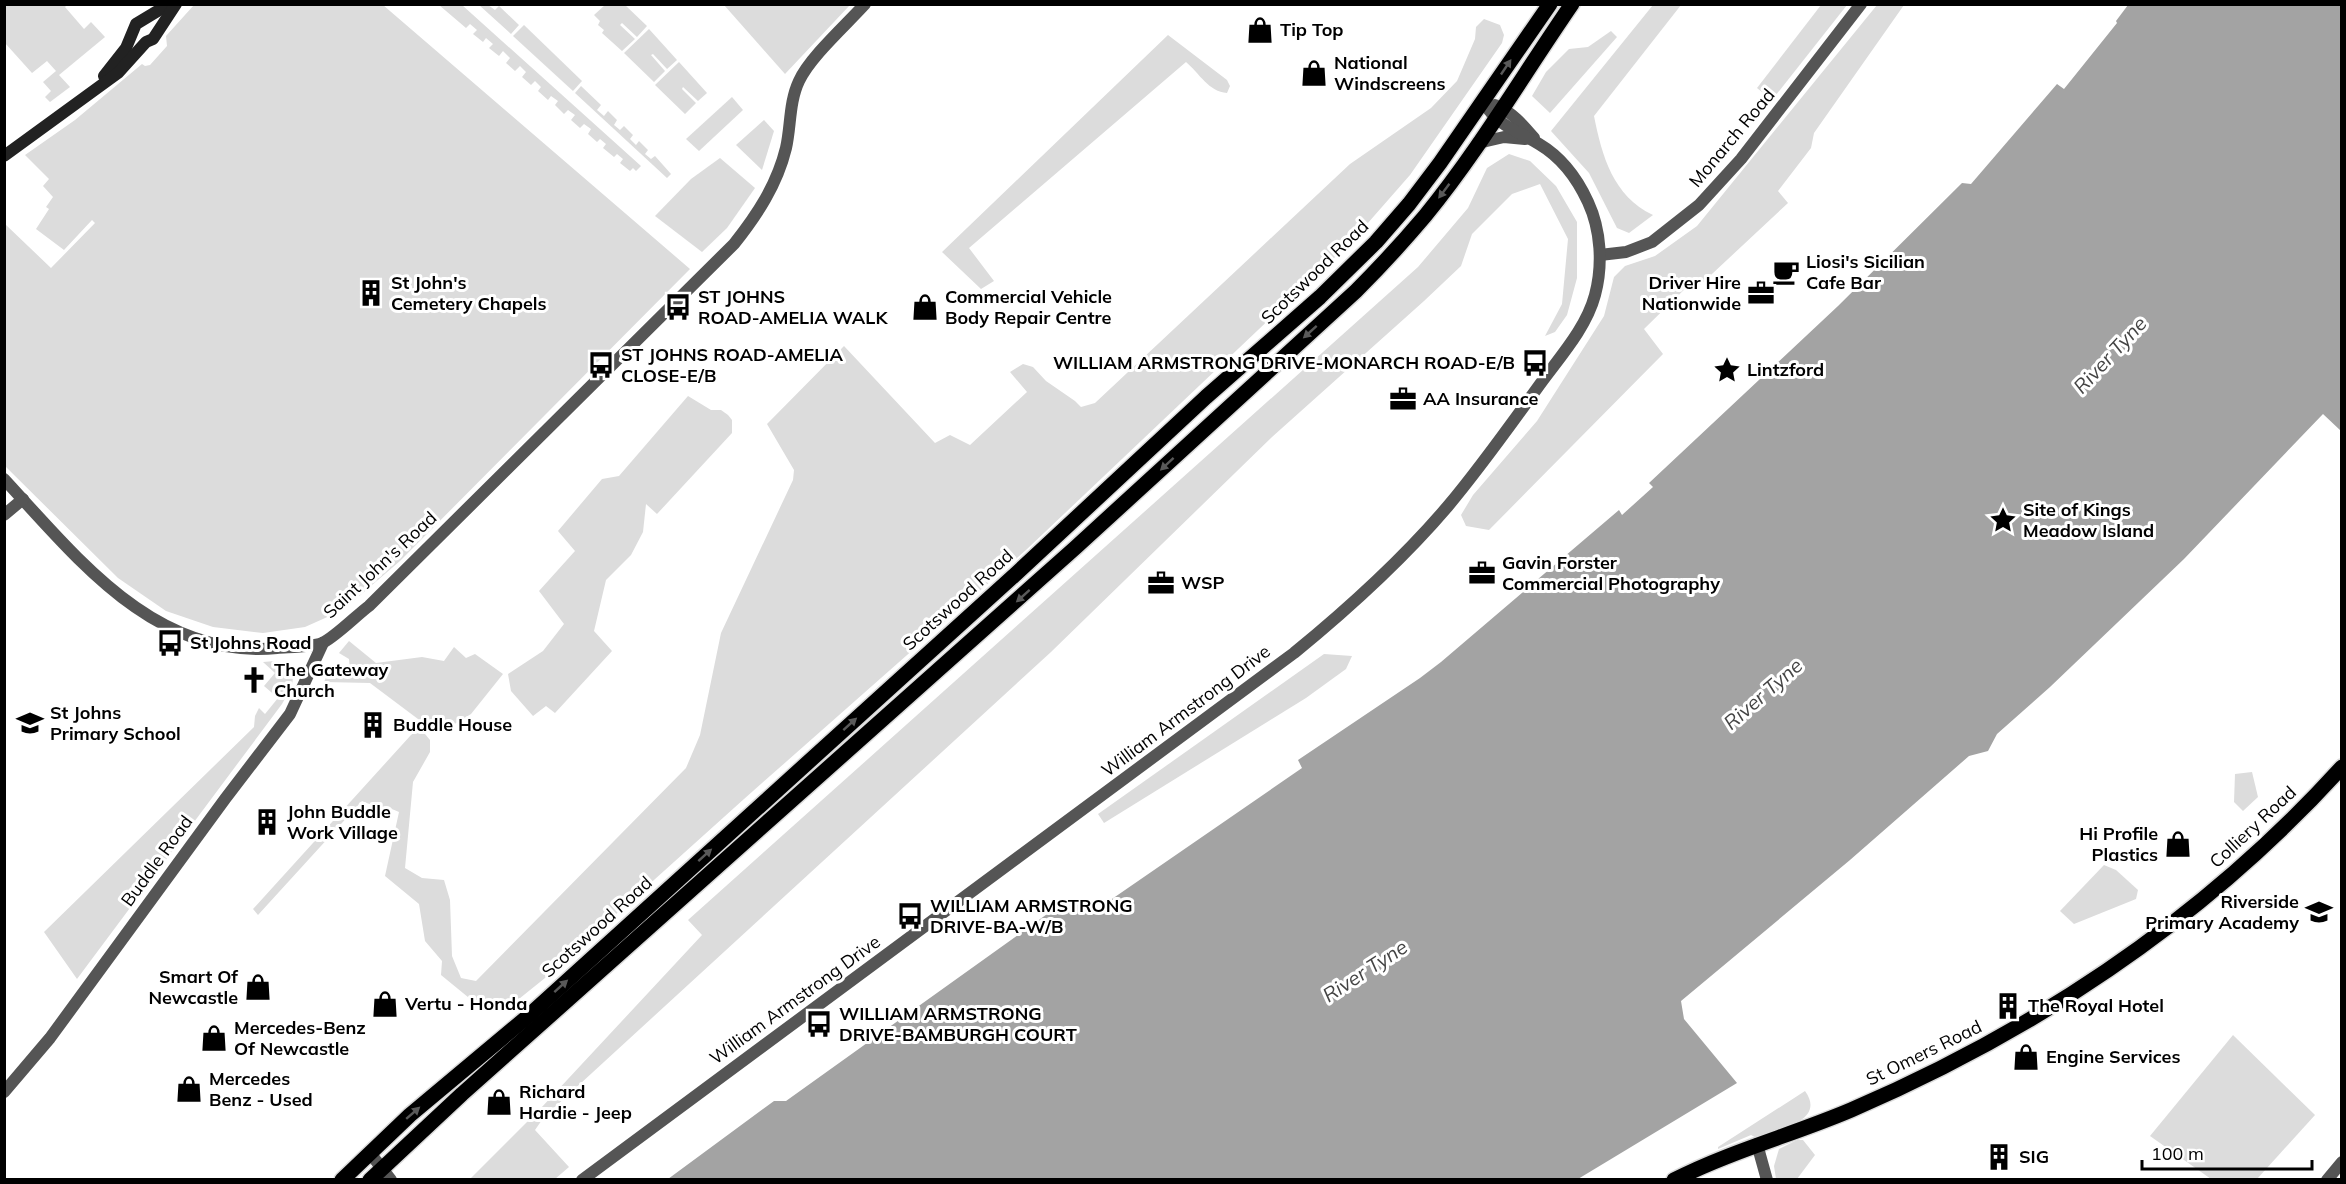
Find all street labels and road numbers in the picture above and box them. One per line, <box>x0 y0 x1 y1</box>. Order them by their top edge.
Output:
street label: Monarch Road <box>1684 84 1780 192</box>
street label: Scotswood Road <box>1256 214 1373 329</box>
street label: Saint John's Road <box>318 506 441 623</box>
street label: Scotswood Road <box>898 544 1018 655</box>
street label: William Armstrong Drive <box>1097 640 1275 782</box>
street label: Colliery Road <box>2205 781 2301 873</box>
street label: Buddle Road <box>116 811 197 911</box>
street label: Scotswood Road <box>537 871 657 982</box>
street label: William Armstrong Drive <box>705 930 885 1069</box>
street label: St Omers Road <box>1862 1015 1985 1090</box>

